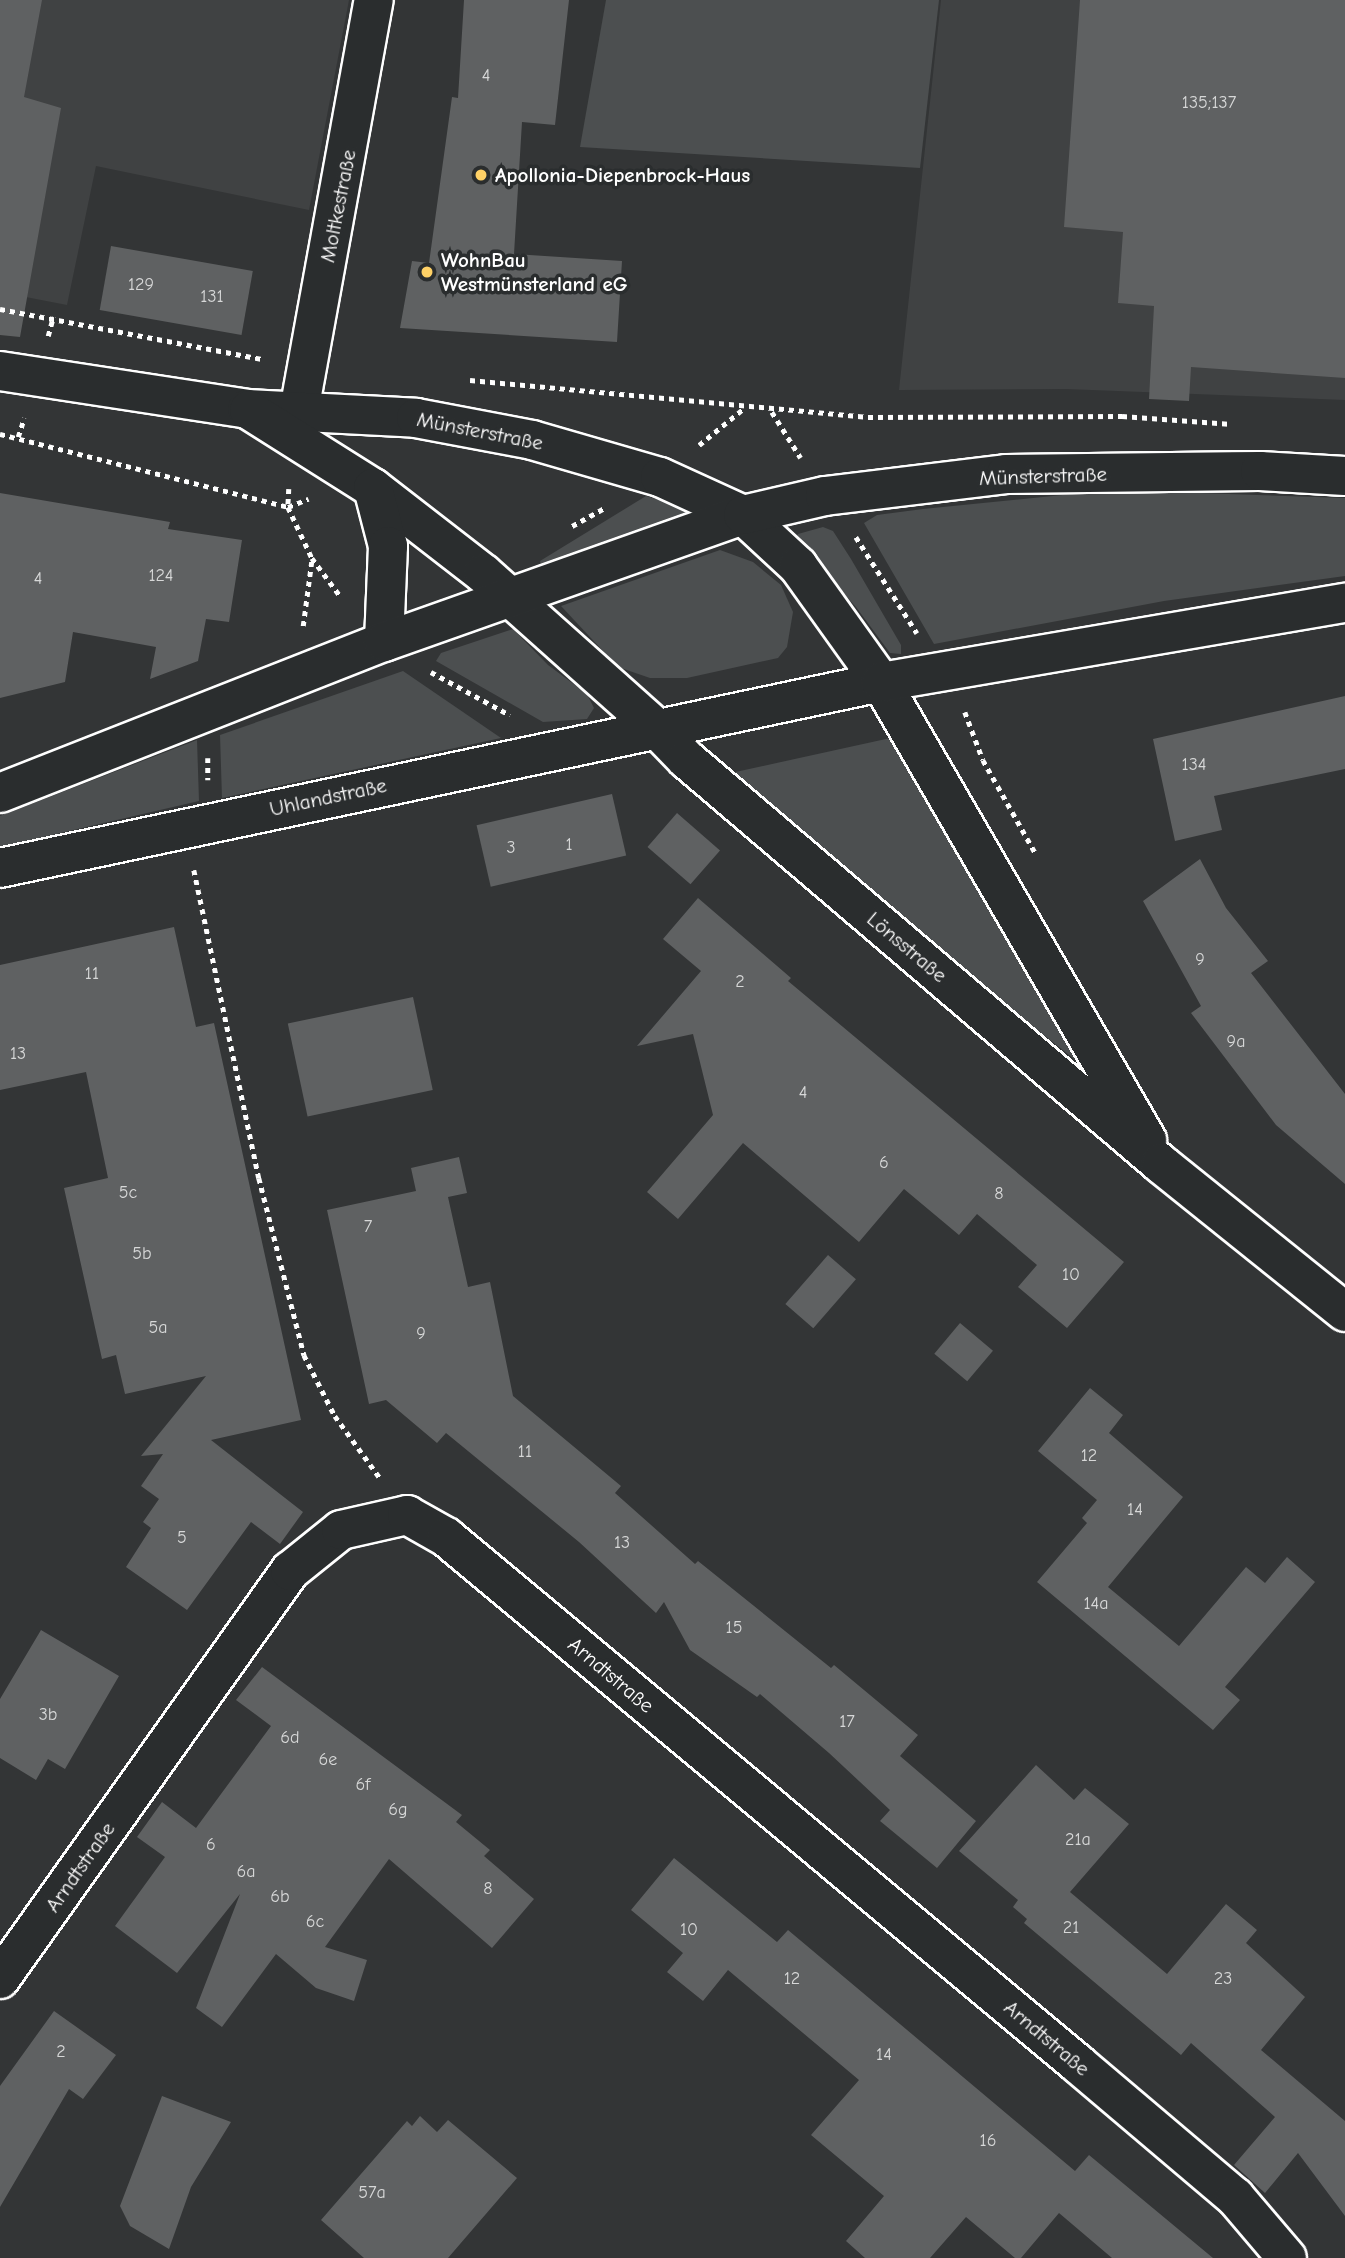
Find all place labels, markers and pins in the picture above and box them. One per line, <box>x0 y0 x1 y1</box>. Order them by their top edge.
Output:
place label: Apollonia-Diepenbrock-Haus <box>495 162 750 188</box>
marker: Apollonia-Diepenbrock-Haus <box>473 167 489 183</box>
place label: WohnBau Westmünsterland eG <box>441 247 628 297</box>
marker: WohnBau Westmünsterland eG <box>419 264 435 280</box>

